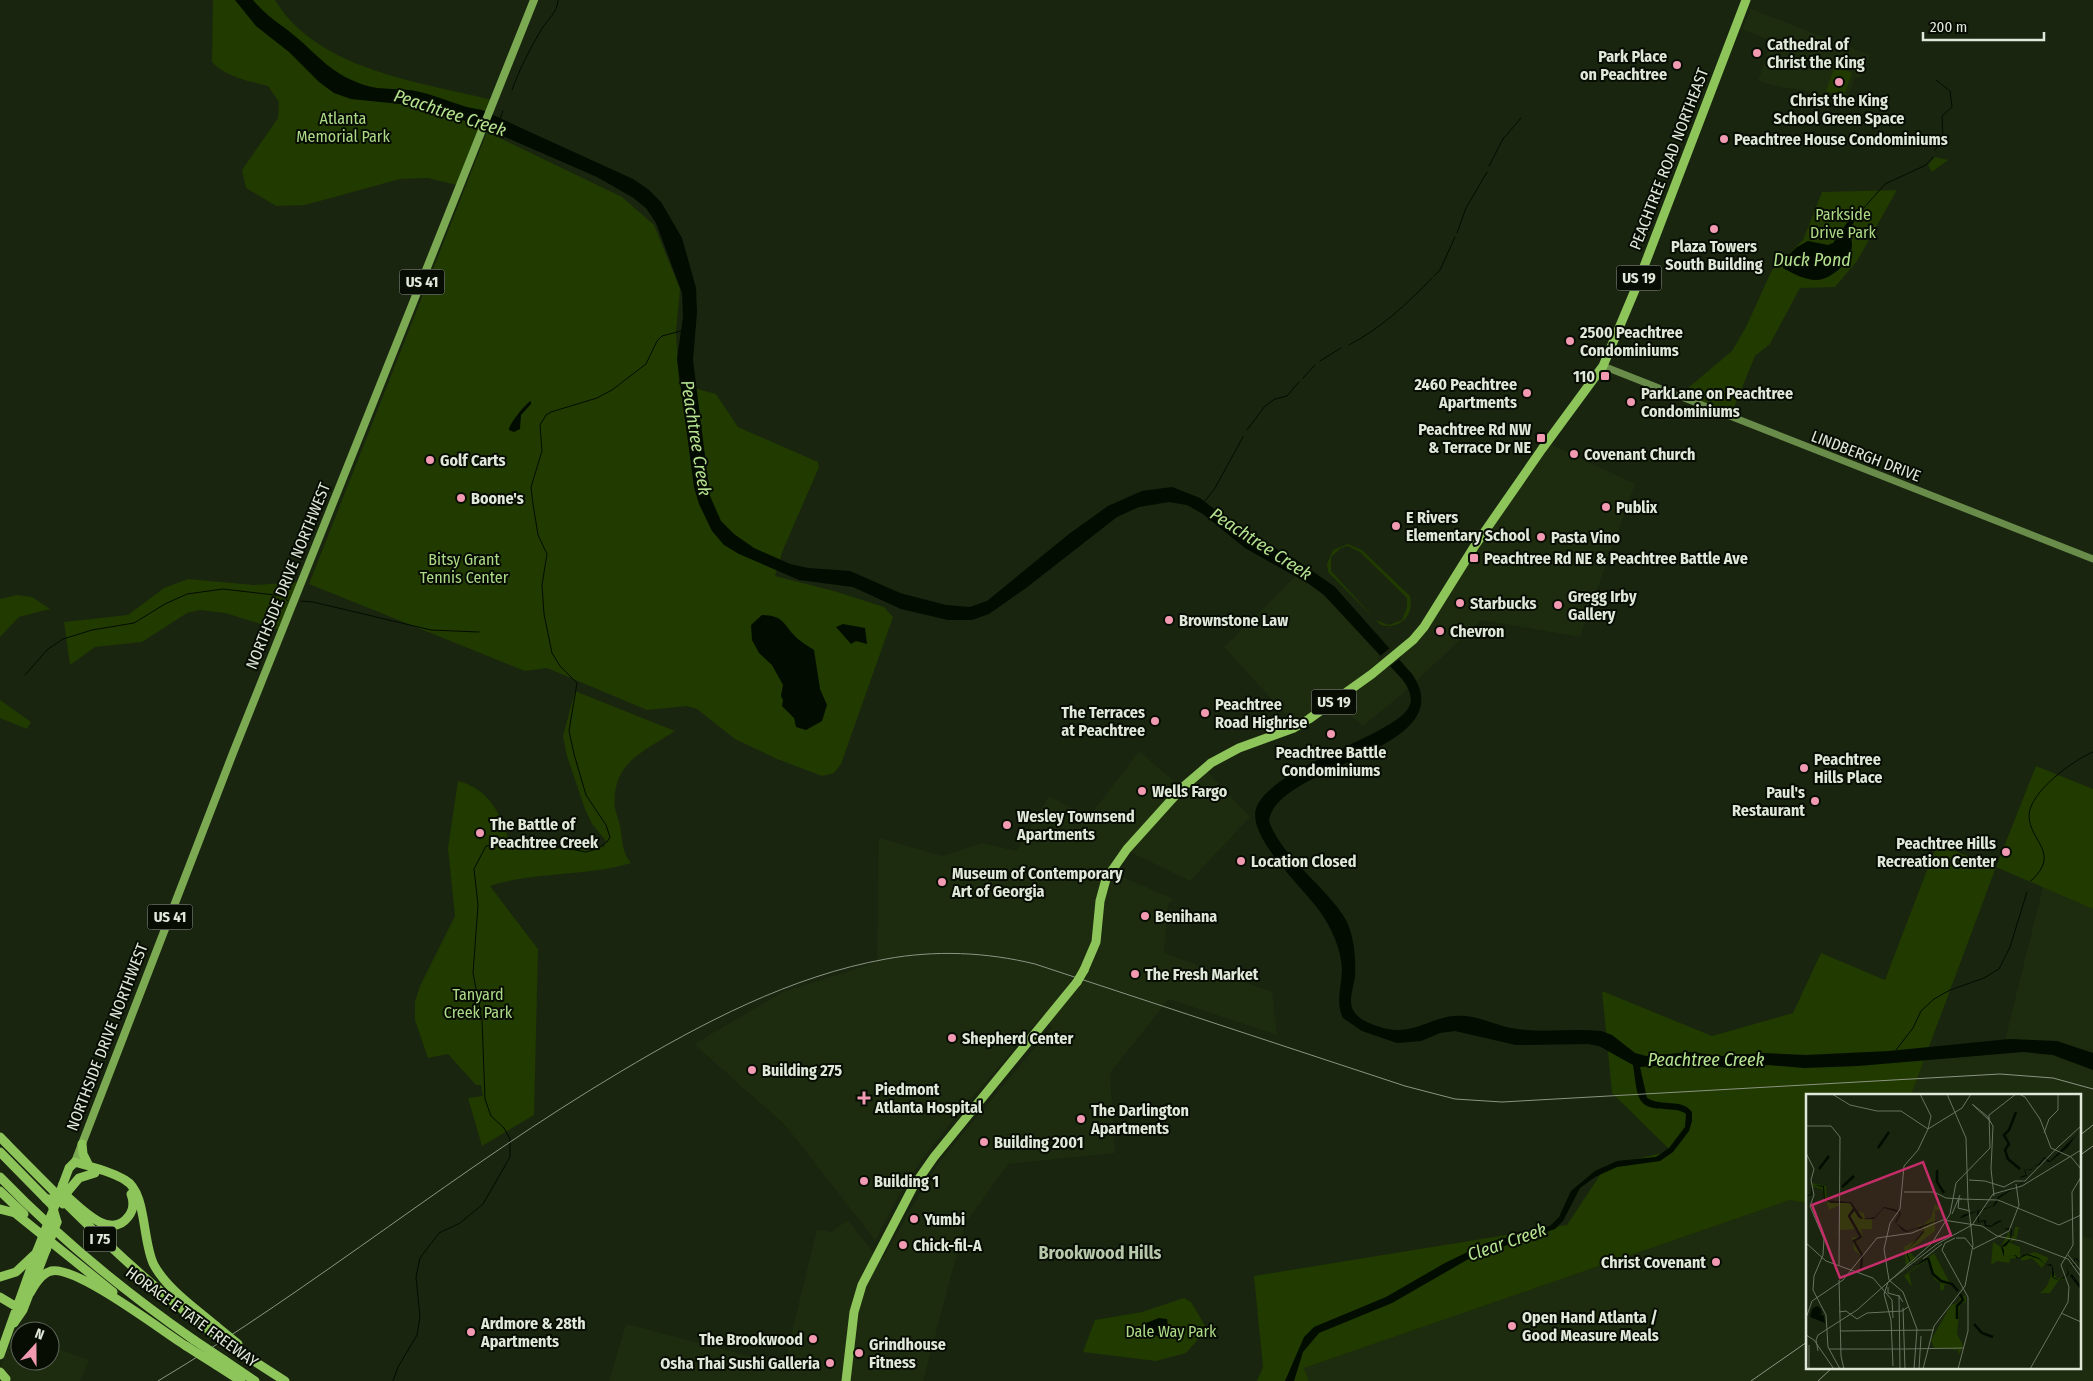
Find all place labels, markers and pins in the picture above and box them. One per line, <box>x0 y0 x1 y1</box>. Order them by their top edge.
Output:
place label: Cathedral of Christ the King <box>1767 35 1865 72</box>
place label: Park Place on Peachtree <box>1580 47 1667 84</box>
marker: Cathedral of Christ the King <box>1751 47 1763 59</box>
marker: Park Place on Peachtree <box>1671 59 1683 71</box>
marker: Christ the King School Green Space <box>1833 76 1845 88</box>
place label: Christ the King School Green Space <box>1774 91 1904 128</box>
place label: Peachtree House Condominiums <box>1734 130 1948 149</box>
marker: Peachtree House Condominiums <box>1718 133 1730 145</box>
marker: Plaza Towers South Building <box>1708 223 1720 235</box>
place label: Plaza Towers South Building <box>1665 237 1763 274</box>
place label: 2500 Peachtree Condominiums <box>1579 323 1683 360</box>
marker: 2500 Peachtree Condominiums <box>1564 335 1576 347</box>
place label: 110 <box>1573 367 1595 386</box>
marker: 110 <box>1599 370 1611 382</box>
place label: 2460 Peachtree Apartments <box>1413 375 1517 412</box>
place label: ParkLane on Peachtree Condominiums <box>1641 384 1793 421</box>
marker: 2460 Peachtree Apartments <box>1521 387 1533 399</box>
marker: ParkLane on Peachtree Condominiums <box>1625 396 1637 408</box>
place label: Peachtree Rd NW & Terrace Dr NE <box>1418 420 1532 457</box>
marker: Peachtree Rd NW & Terrace Dr NE <box>1535 432 1547 444</box>
place label: Covenant Church <box>1584 445 1695 464</box>
marker: Covenant Church <box>1568 448 1580 460</box>
place label: Golf Carts <box>440 451 506 470</box>
marker: Golf Carts <box>424 454 436 466</box>
place label: Boone's <box>471 489 524 508</box>
marker: Boone's <box>455 492 467 504</box>
place label: Publix <box>1616 498 1658 517</box>
marker: Publix <box>1600 501 1612 513</box>
place label: E Rivers Elementary School <box>1406 508 1531 545</box>
marker: E Rivers Elementary School <box>1390 520 1402 532</box>
place label: Pasta Vino <box>1551 528 1621 547</box>
marker: Pasta Vino <box>1535 531 1547 543</box>
place label: Peachtree Rd NE & Peachtree Battle Ave <box>1484 549 1748 568</box>
marker: Peachtree Rd NE & Peachtree Battle Ave <box>1468 552 1480 564</box>
place label: Gregg Irby Gallery <box>1568 587 1637 624</box>
place label: Starbucks <box>1470 594 1537 613</box>
marker: Starbucks <box>1454 597 1466 609</box>
marker: Gregg Irby Gallery <box>1552 599 1564 611</box>
place label: Brownstone Law <box>1179 611 1288 630</box>
marker: Brownstone Law <box>1163 614 1175 626</box>
place label: Chevron <box>1450 622 1504 641</box>
marker: Chevron <box>1434 625 1446 637</box>
place label: Peachtree Road Highrise <box>1215 695 1307 732</box>
place label: The Terraces at Peachtree <box>1061 703 1145 740</box>
marker: Peachtree Road Highrise <box>1199 707 1211 719</box>
marker: The Terraces at Peachtree <box>1149 715 1161 727</box>
marker: Peachtree Battle Condominiums <box>1325 728 1337 740</box>
place label: Peachtree Battle Condominiums <box>1276 743 1386 780</box>
place label: Peachtree Hills Place <box>1814 750 1882 787</box>
marker: Peachtree Hills Place <box>1798 762 1810 774</box>
place label: Wells Fargo <box>1152 782 1228 801</box>
place label: Paul's Restaurant <box>1732 783 1805 820</box>
marker: Wells Fargo <box>1136 785 1148 797</box>
marker: Paul's Restaurant <box>1809 795 1821 807</box>
place label: Wesley Townsend Apartments <box>1016 807 1135 844</box>
place label: The Battle of Peachtree Creek <box>490 815 599 852</box>
marker: Wesley Townsend Apartments <box>1001 819 1013 831</box>
marker: The Battle of Peachtree Creek <box>474 827 486 839</box>
place label: Peachtree Hills Recreation Center <box>1877 834 1996 871</box>
marker: Peachtree Hills Recreation Center <box>2000 846 2012 858</box>
place label: Location Closed <box>1251 852 1356 871</box>
marker: Location Closed <box>1235 855 1247 867</box>
place label: Museum of Contemporary Art of Georgia <box>951 864 1123 901</box>
marker: Museum of Contemporary Art of Georgia <box>936 876 948 888</box>
place label: Benihana <box>1155 907 1217 926</box>
marker: Benihana <box>1139 910 1151 922</box>
place label: The Fresh Market <box>1145 965 1259 984</box>
marker: The Fresh Market <box>1129 968 1141 980</box>
place label: Shepherd Center <box>962 1029 1073 1048</box>
marker: Shepherd Center <box>946 1032 958 1044</box>
place label: Building 275 <box>762 1061 842 1080</box>
marker: Building 275 <box>746 1064 758 1076</box>
place label: Piedmont Atlanta Hospital <box>874 1080 983 1117</box>
marker: Piedmont Atlanta Hospital <box>857 1091 871 1105</box>
place label: The Darlington Apartments <box>1090 1101 1189 1138</box>
marker: The Darlington Apartments <box>1075 1113 1087 1125</box>
place label: Building 2001 <box>994 1133 1084 1152</box>
marker: Building 2001 <box>978 1136 990 1148</box>
place label: Building 1 <box>874 1172 939 1191</box>
marker: Building 1 <box>858 1175 870 1187</box>
place label: Yumbi <box>923 1210 965 1229</box>
marker: Yumbi <box>908 1213 920 1225</box>
place label: Chick-fil-A <box>913 1236 982 1255</box>
marker: Chick-fil-A <box>897 1239 909 1251</box>
place label: Christ Covenant <box>1601 1253 1706 1272</box>
marker: Christ Covenant <box>1710 1256 1722 1268</box>
place label: Open Hand Atlanta / Good Measure Meals <box>1522 1308 1659 1345</box>
place label: Ardmore & 28th Apartments <box>480 1314 586 1351</box>
marker: Open Hand Atlanta / Good Measure Meals <box>1506 1320 1518 1332</box>
marker: Ardmore & 28th Apartments <box>465 1326 477 1338</box>
place label: The Brookwood <box>699 1330 803 1349</box>
marker: The Brookwood <box>807 1333 819 1345</box>
place label: Grindhouse Fitness <box>869 1335 946 1372</box>
marker: Grindhouse Fitness <box>853 1347 865 1359</box>
place label: Osha Thai Sushi Galleria <box>660 1354 820 1373</box>
marker: Osha Thai Sushi Galleria <box>824 1357 836 1369</box>

